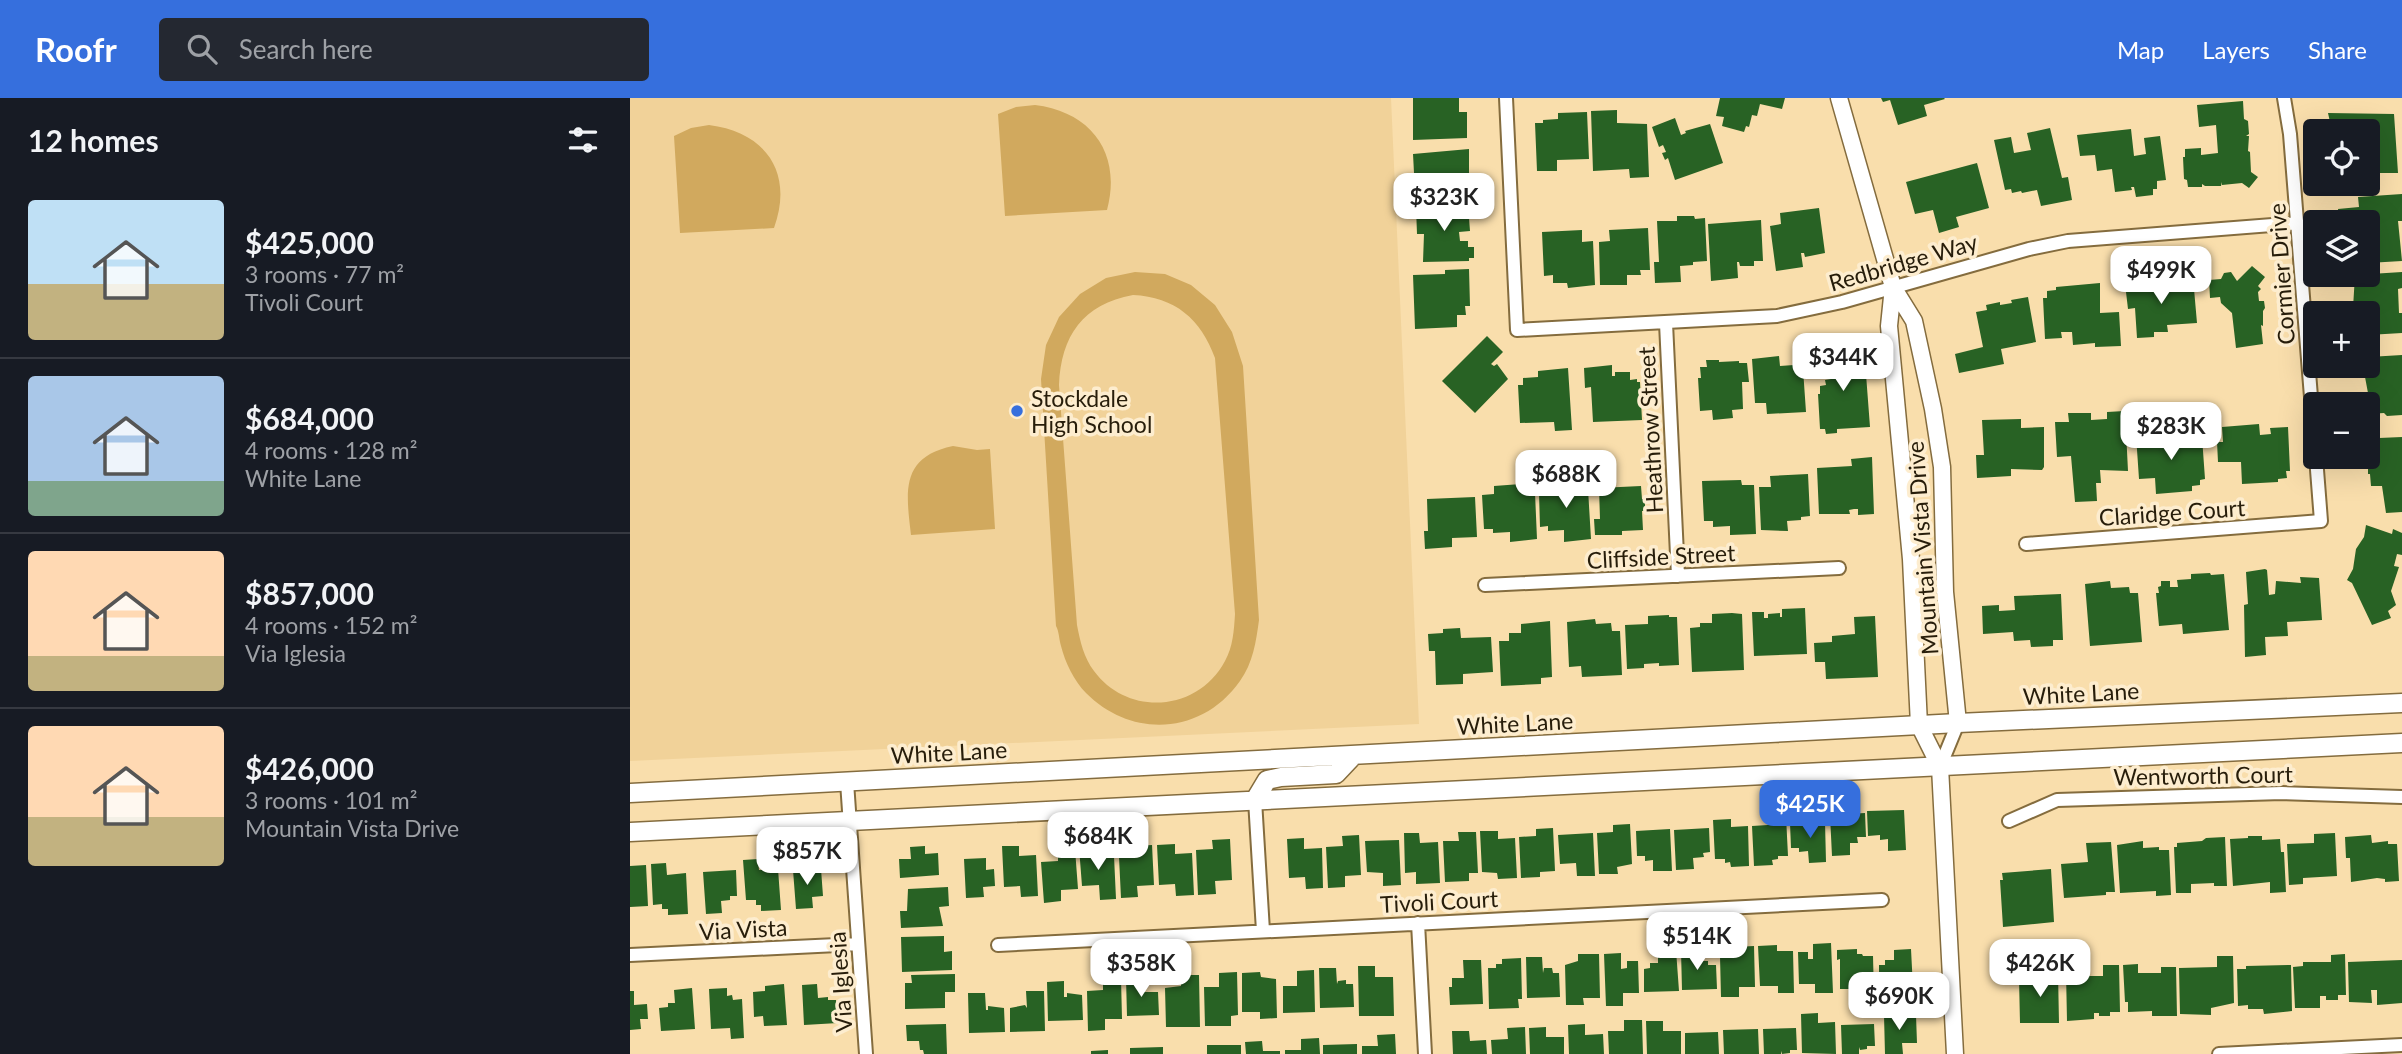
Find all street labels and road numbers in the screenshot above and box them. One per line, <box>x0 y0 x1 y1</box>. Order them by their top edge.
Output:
street label: Cormier Drive <box>2262 202 2300 346</box>
street label: Redbridge Way <box>1825 227 1981 297</box>
street label: Heathrow Street <box>1632 345 1668 514</box>
street label: Mountain Vista Drive <box>1901 440 1943 656</box>
street label: Claridge Court <box>2098 493 2247 531</box>
street label: Cliffside Street <box>1586 538 1737 574</box>
street label: White Lane <box>2022 676 2140 710</box>
street label: White Lane <box>1456 706 1574 740</box>
street label: White Lane <box>890 735 1008 769</box>
street label: Wentworth Court <box>2113 759 2294 791</box>
street label: Tivoli Court <box>1379 884 1499 918</box>
street label: Via Vista <box>698 913 788 945</box>
street label: Via Iglesia <box>823 931 857 1033</box>

